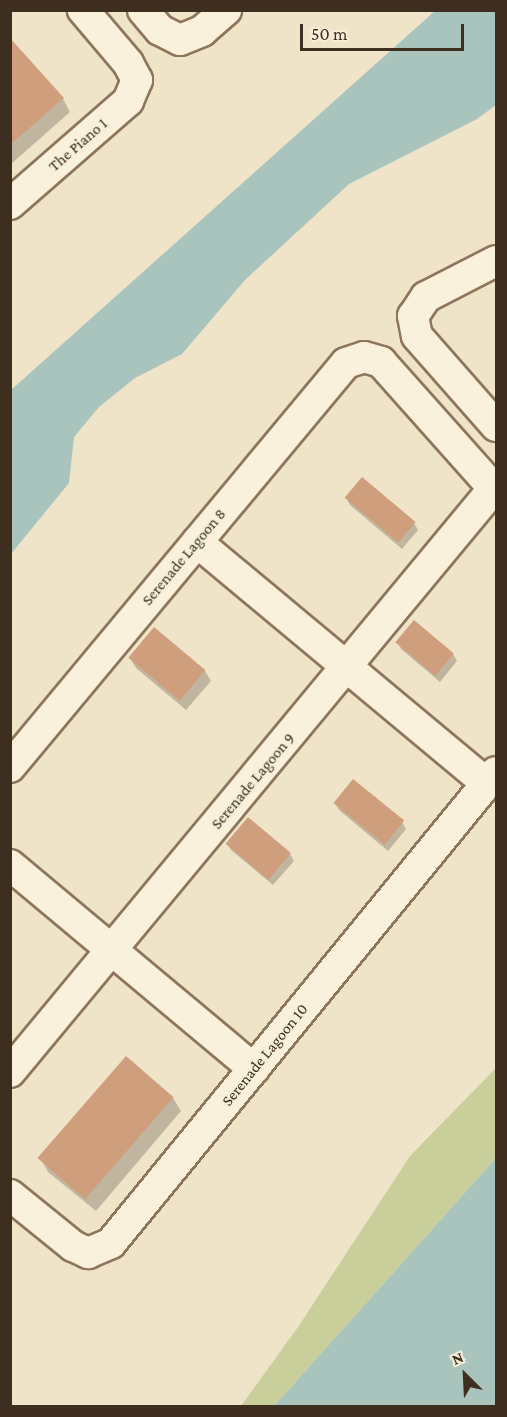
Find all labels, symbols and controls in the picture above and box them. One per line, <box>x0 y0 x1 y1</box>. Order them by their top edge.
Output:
scale bar <box>303 12 466 50</box>
text: 50 m <box>311 24 348 44</box>
street label: The Piano 1 <box>45 114 111 176</box>
street label: Serenade Lagoon 8 <box>138 505 230 609</box>
street label: Serenade Lagoon 9 <box>207 729 299 833</box>
street label: Serenade Lagoon 10 <box>218 1000 312 1110</box>
north arrow <box>435 1345 495 1405</box>
text: N <box>449 1348 466 1368</box>

